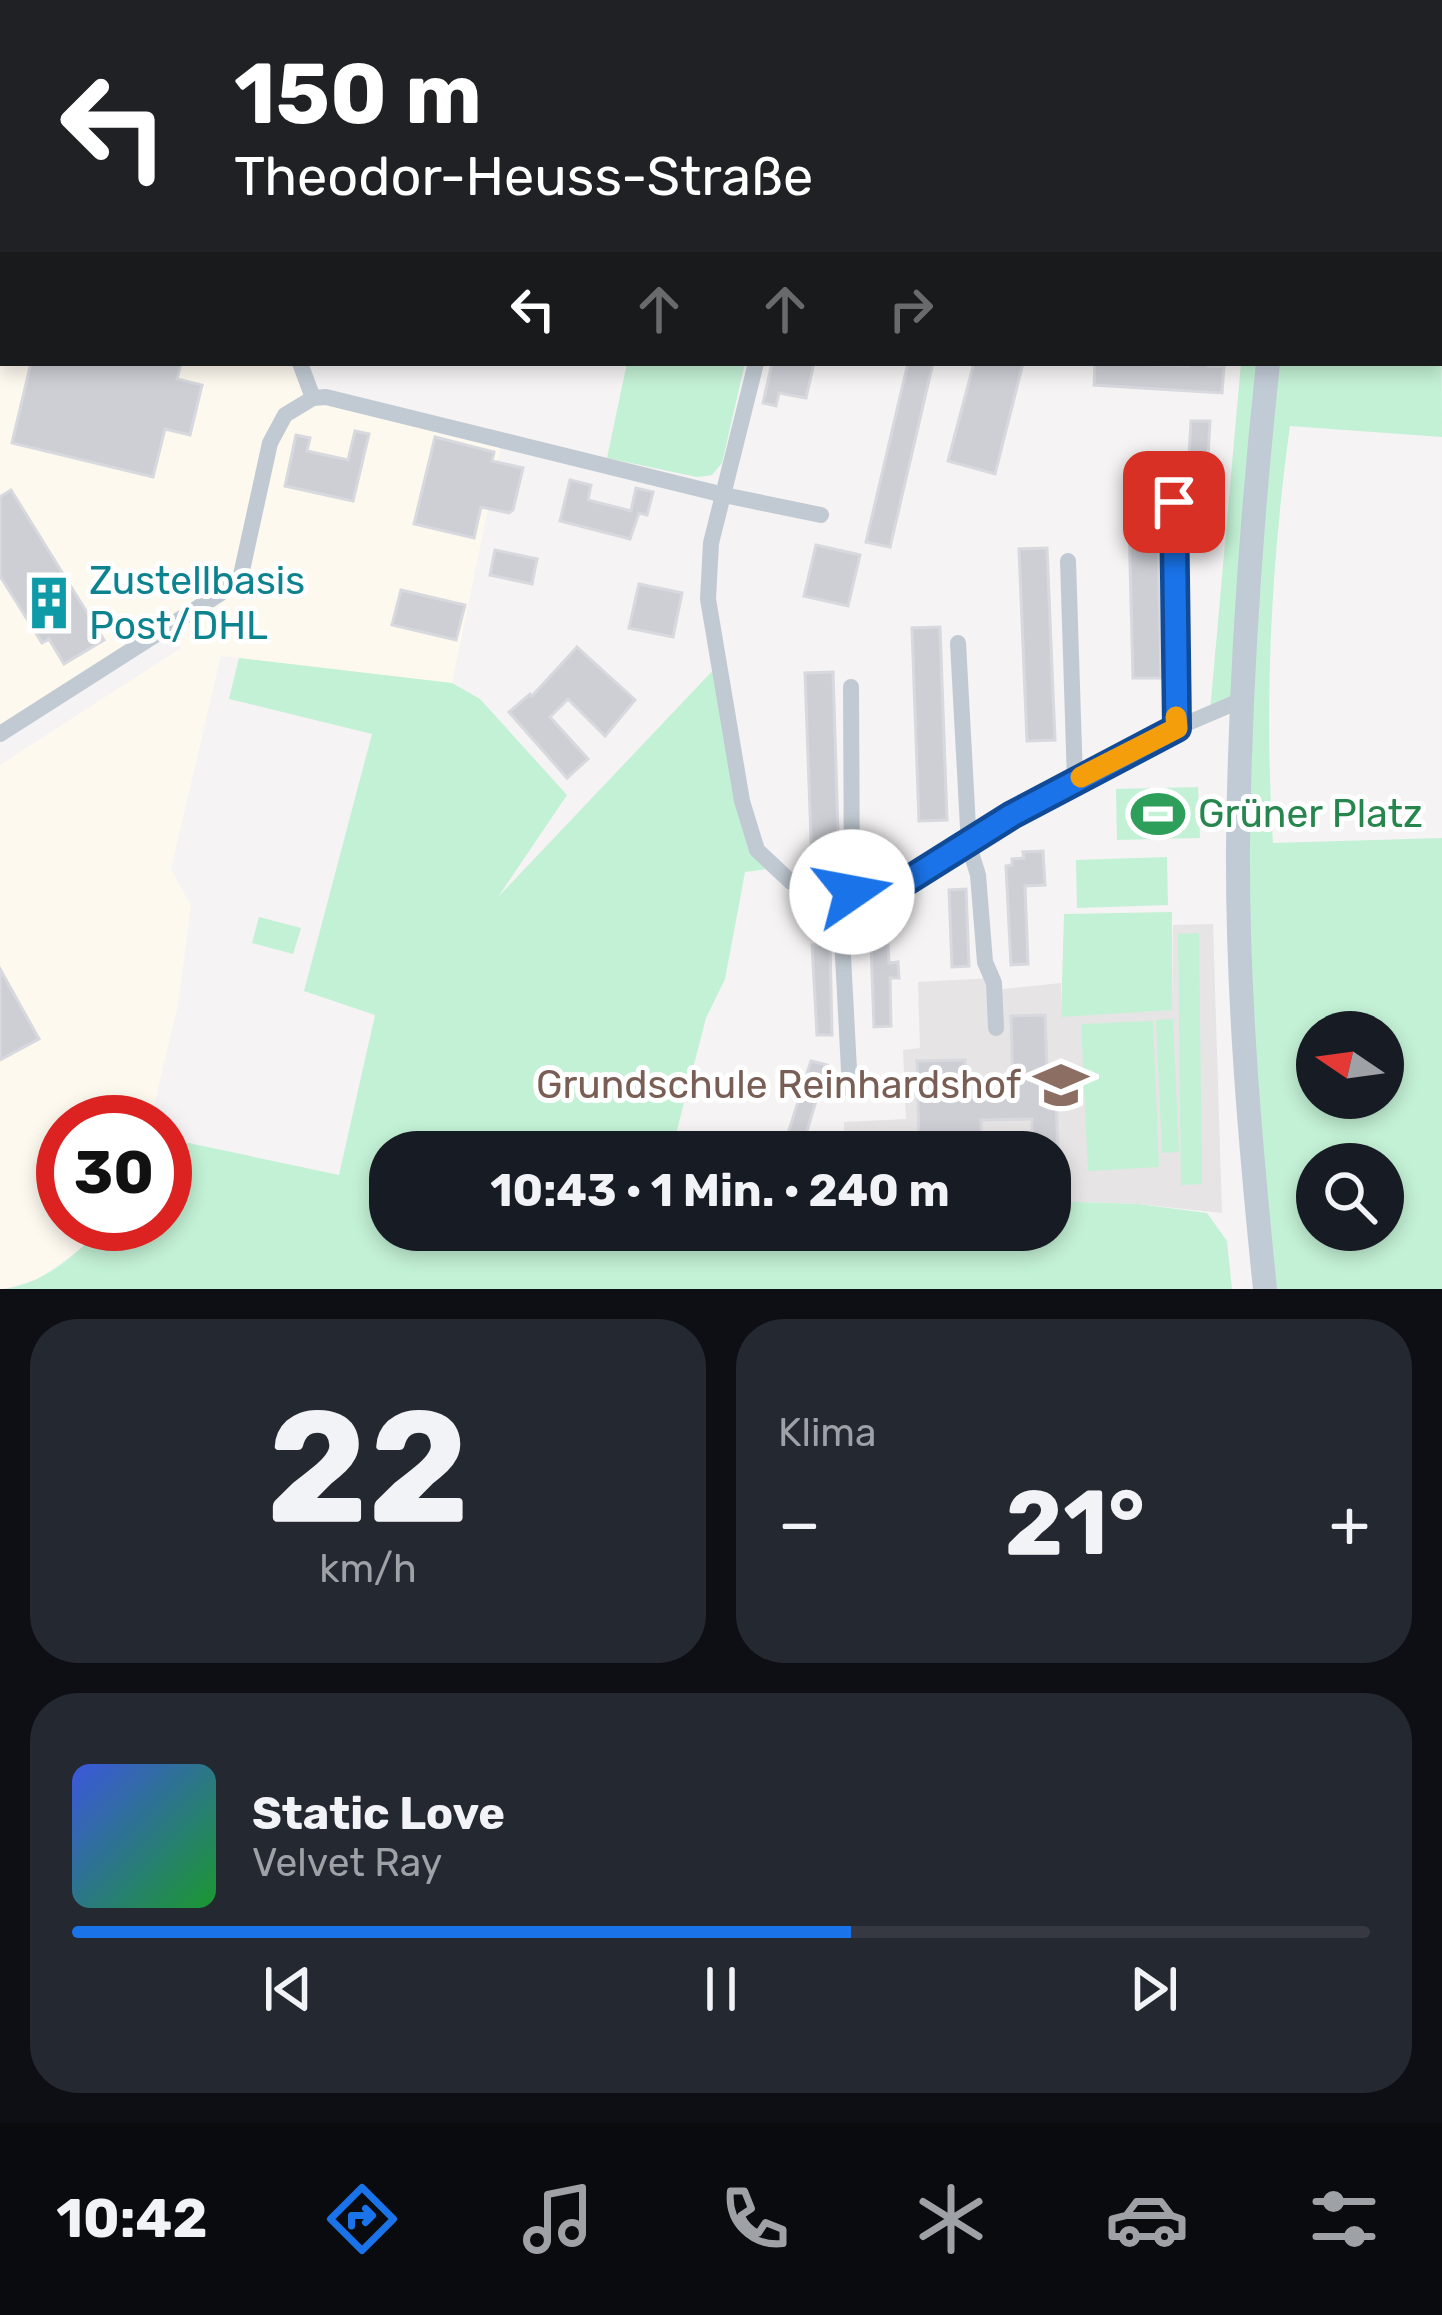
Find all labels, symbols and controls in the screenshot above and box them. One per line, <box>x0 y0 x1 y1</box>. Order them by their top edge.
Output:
text: 150 m <box>234 44 482 144</box>
icon: left <box>36 48 192 204</box>
text: Theodor-Heuss-Straße <box>234 145 813 209</box>
icon: left <box>500 276 566 342</box>
icon: ahead <box>626 276 692 342</box>
icon: ahead <box>752 276 818 342</box>
icon: right <box>878 276 944 342</box>
pin <box>1123 451 1225 553</box>
icon: arrive <box>1141 469 1207 535</box>
place label: Zustellbasis Post/DHL <box>89 558 305 649</box>
building icon: Zustellbasis Post/DHL <box>20 574 78 632</box>
sports icon: Grüner Platz <box>1129 785 1187 843</box>
place label: Grüner Platz <box>1198 791 1423 837</box>
position arrow <box>789 829 915 955</box>
north arrow <box>1296 1011 1404 1119</box>
map controls <box>1296 1011 1404 1251</box>
school or university icon: Grundschule Reinhardshof <box>1032 1056 1090 1114</box>
place label: Grundschule Reinhardshof <box>536 1062 1021 1108</box>
speed limit sign: 30 <box>36 1095 192 1251</box>
button: search <box>1296 1143 1404 1251</box>
text: 10:43 · 1 Min. · 240 m <box>490 1164 950 1217</box>
text: 22 <box>267 1375 469 1560</box>
text: Klima <box>778 1410 877 1456</box>
text: 21° <box>1005 1470 1145 1577</box>
text: − <box>778 1484 821 1563</box>
text: + <box>1329 1484 1370 1563</box>
text: km/h <box>319 1546 417 1592</box>
text: Static Love <box>252 1787 505 1840</box>
text: Velvet Ray <box>252 1840 442 1886</box>
icon: previous <box>255 1956 321 2022</box>
icon: pause <box>688 1956 754 2022</box>
icon: next <box>1121 1956 1187 2022</box>
icon: directions <box>320 2177 404 2261</box>
icon: music <box>516 2177 600 2261</box>
icon: phone <box>713 2177 797 2261</box>
icon: climate <box>909 2177 993 2261</box>
icon: car <box>1105 2177 1189 2261</box>
icon: filters <box>1302 2177 1386 2261</box>
text: 10:42 <box>56 2187 208 2251</box>

